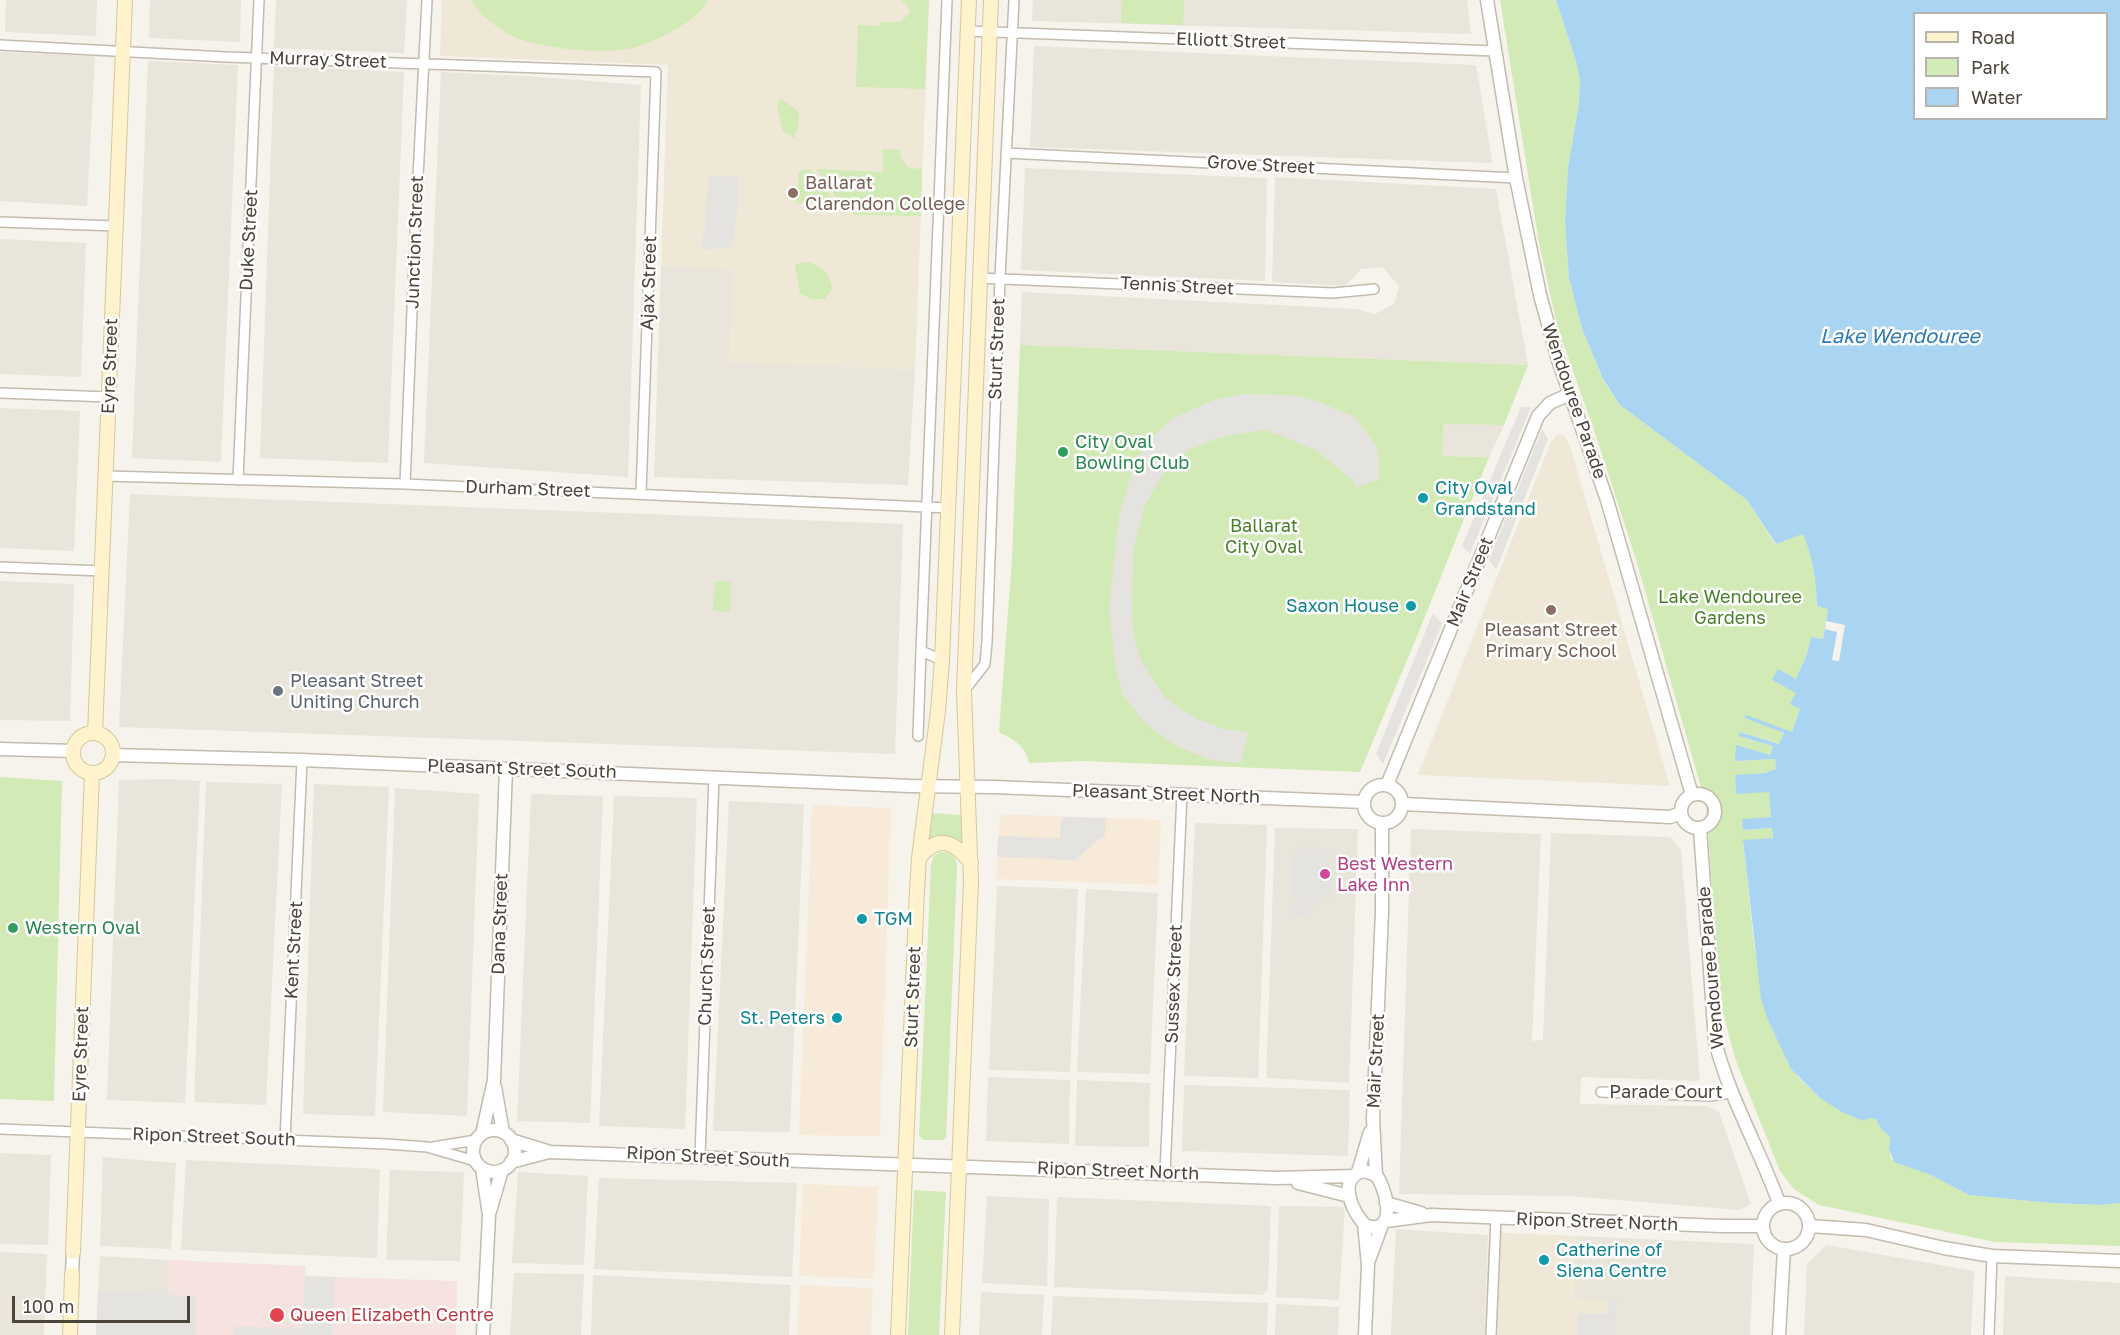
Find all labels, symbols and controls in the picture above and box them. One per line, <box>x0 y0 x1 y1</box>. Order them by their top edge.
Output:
legend <box>1913 12 2108 120</box>
text: Road <box>1971 26 2015 48</box>
street label: Elliott Street <box>1176 28 1286 54</box>
street label: Murray Street <box>269 47 387 73</box>
text: Park <box>1971 56 2010 78</box>
text: Water <box>1971 86 2022 108</box>
street label: Grove Street <box>1207 151 1315 179</box>
place label: Ballarat Clarendon College <box>805 172 965 214</box>
street label: Junction Street <box>402 175 428 309</box>
marker: Ballarat Clarendon College <box>786 186 800 200</box>
street label: Duke Street <box>236 189 262 291</box>
street label: Ajax Street <box>637 235 661 331</box>
street label: Tennis Street <box>1119 272 1235 300</box>
street label: Sturt Street <box>984 298 1010 400</box>
street label: Eyre Street <box>98 318 122 414</box>
street label: Wendouree Parade <box>1537 320 1611 482</box>
water label: Lake Wendouree <box>1820 325 1980 349</box>
place label: City Oval Bowling Club <box>1075 431 1189 474</box>
marker: City Oval Bowling Club <box>1056 445 1070 459</box>
street label: Durham Street <box>465 476 591 502</box>
place label: City Oval Grandstand <box>1435 477 1536 520</box>
marker: City Oval Grandstand <box>1416 491 1430 505</box>
park label: Ballarat City Oval <box>1225 515 1303 558</box>
street label: Mair Street <box>1442 534 1498 630</box>
park label: Lake Wendouree Gardens <box>1658 586 1802 628</box>
place label: Saxon House <box>1286 595 1399 617</box>
marker: Saxon House <box>1404 599 1418 613</box>
marker: Pleasant Street Primary School <box>1544 603 1558 617</box>
place label: Pleasant Street Primary School <box>1484 619 1618 662</box>
place label: Pleasant Street Uniting Church <box>290 670 424 712</box>
marker: Pleasant Street Uniting Church <box>271 684 285 698</box>
street label: Pleasant Street South <box>427 755 617 783</box>
street label: Pleasant Street North <box>1072 780 1260 808</box>
place label: Best Western Lake Inn <box>1337 853 1453 896</box>
marker: Best Western Lake Inn <box>1318 867 1332 881</box>
street label: Dana Street <box>487 873 513 975</box>
street label: Wendouree Parade <box>1693 886 1729 1050</box>
street label: Kent Street <box>281 900 307 1000</box>
street label: Church Street <box>694 906 720 1026</box>
place label: TGM <box>874 908 913 930</box>
marker: TGM <box>855 912 869 926</box>
place label: Western Oval <box>25 917 141 939</box>
marker: Western Oval <box>6 921 20 935</box>
street label: Sussex Street <box>1161 924 1187 1044</box>
street label: Sturt Street <box>900 946 926 1048</box>
street label: Eyre Street <box>69 1006 93 1102</box>
place label: St. Peters <box>740 1007 825 1029</box>
marker: St. Peters <box>830 1011 844 1025</box>
street label: Mair Street <box>1363 1013 1389 1109</box>
street label: Parade Court <box>1609 1081 1723 1103</box>
street label: Ripon Street South <box>132 1123 296 1151</box>
street label: Ripon Street South <box>626 1142 790 1172</box>
street label: Ripon Street North <box>1036 1157 1200 1185</box>
street label: Ripon Street North <box>1515 1208 1679 1236</box>
place label: Catherine of Siena Centre <box>1556 1239 1667 1282</box>
marker: Catherine of Siena Centre <box>1537 1253 1551 1267</box>
scale bar <box>15 1284 194 1322</box>
text: 100 m <box>23 1295 74 1317</box>
place label: Queen Elizabeth Centre <box>290 1304 494 1326</box>
marker: Queen Elizabeth Centre <box>268 1306 286 1324</box>

